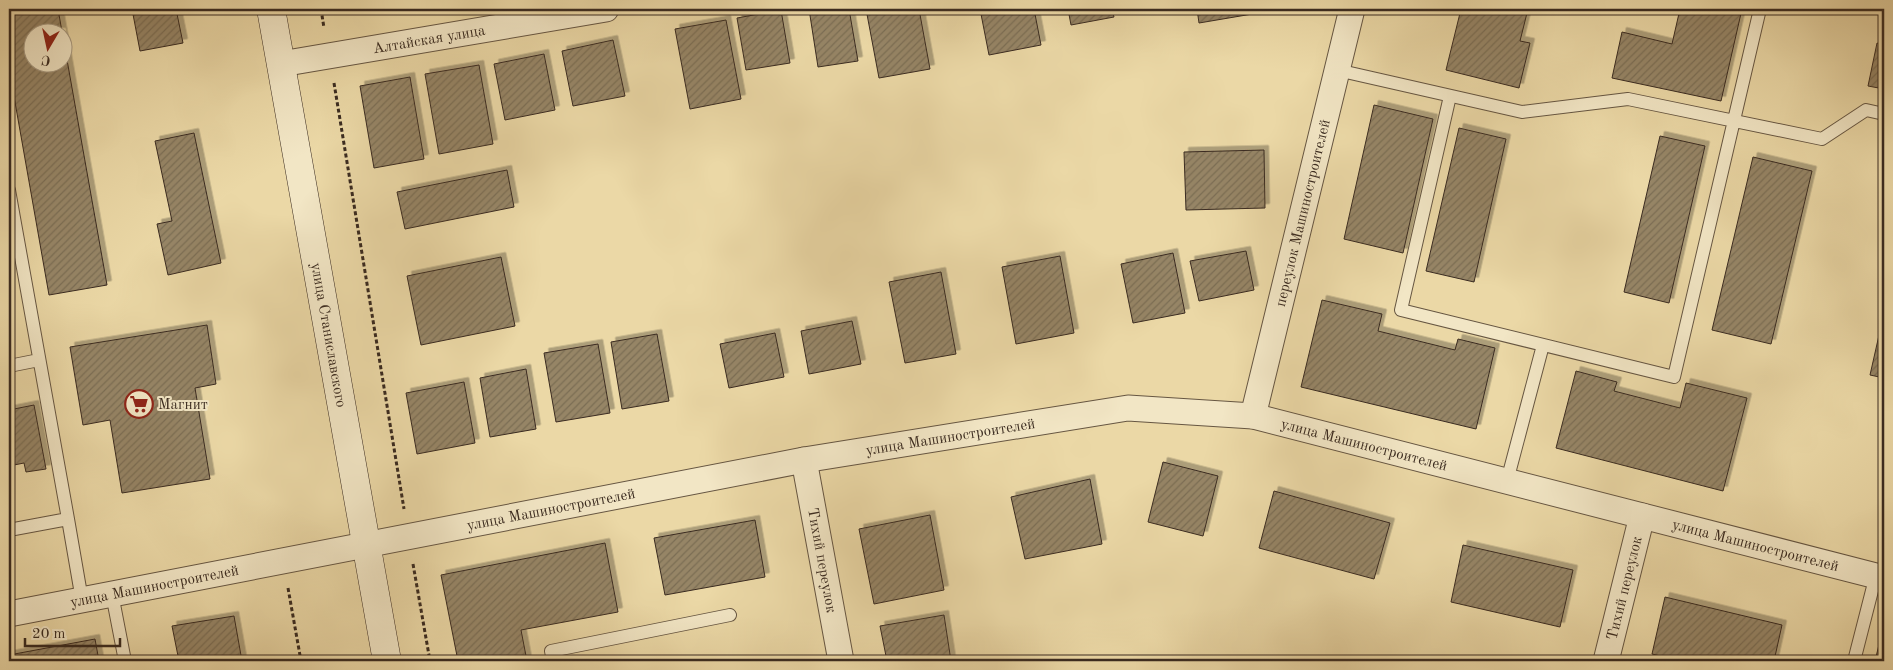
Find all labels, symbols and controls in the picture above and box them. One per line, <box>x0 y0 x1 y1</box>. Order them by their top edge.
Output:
north arrow <box>22 22 72 72</box>
street label: Алтайская улица <box>372 23 487 57</box>
text: С <box>40 52 52 67</box>
street label: переулок Машиностроителей <box>1274 118 1334 309</box>
street label: улица Станиславского <box>307 261 348 409</box>
supermarket icon: Магнит <box>124 389 154 419</box>
place label: Магнит <box>158 398 208 413</box>
street label: улица Машиностроителей <box>865 417 1036 459</box>
street label: улица Машиностроителей <box>1279 417 1449 475</box>
street label: улица Машиностроителей <box>466 487 637 534</box>
street label: Тихий переулок <box>804 507 838 615</box>
street label: улица Машиностроителей <box>1670 518 1840 575</box>
street label: Тихий переулок <box>1605 535 1646 642</box>
street label: улица Машиностроителей <box>69 564 240 611</box>
scale bar <box>25 615 120 647</box>
text: 20 m <box>32 627 66 642</box>

